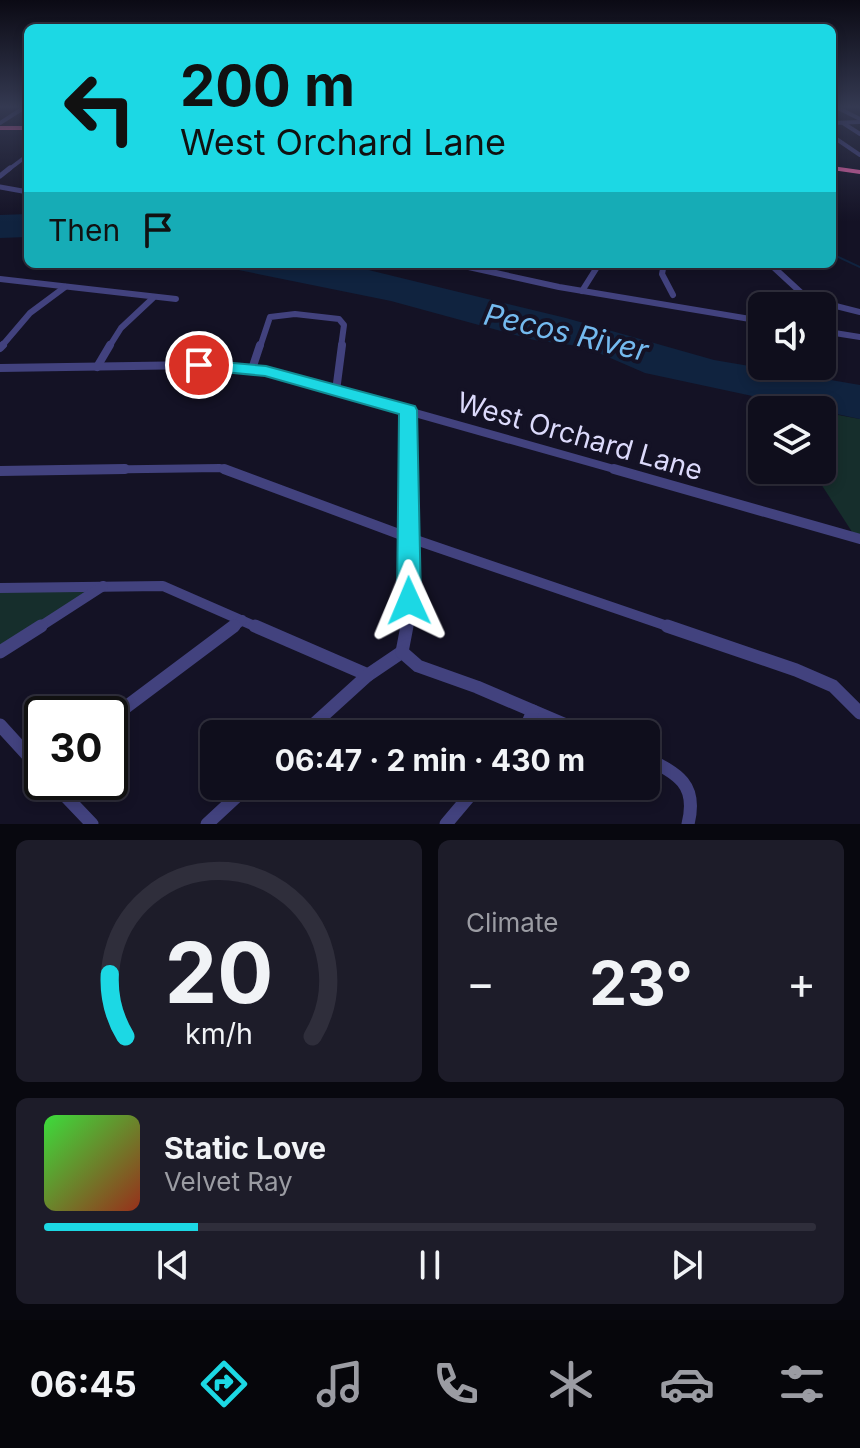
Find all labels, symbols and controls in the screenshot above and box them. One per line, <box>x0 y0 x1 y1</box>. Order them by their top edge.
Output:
text: 200 m <box>180 52 355 120</box>
icon: left <box>48 56 152 160</box>
text: West Orchard Lane <box>180 120 506 164</box>
icon: arrive <box>136 208 180 252</box>
text: Then <box>48 212 120 248</box>
map controls <box>748 292 836 484</box>
button: sound <box>748 292 836 380</box>
water label: Pecos River <box>481 296 652 369</box>
pin <box>165 331 233 399</box>
icon: arrive <box>177 343 221 387</box>
street label: West Orchard Lane <box>453 385 707 487</box>
button: layers <box>748 396 836 484</box>
position arrow <box>367 559 451 643</box>
speed limit sign: 30 <box>24 696 128 800</box>
text: 06:47 · 2 min · 430 m <box>275 742 585 778</box>
text: Climate <box>466 907 558 938</box>
text: 20 <box>165 922 273 1023</box>
text: 23° <box>589 947 693 1019</box>
text: − <box>466 956 495 1010</box>
text: + <box>787 956 816 1010</box>
text: km/h <box>185 1016 253 1051</box>
text: Static Love <box>164 1130 326 1166</box>
text: Velvet Ray <box>164 1166 293 1197</box>
icon: previous <box>151 1243 195 1287</box>
icon: pause <box>408 1243 452 1287</box>
icon: next <box>665 1243 709 1287</box>
icon: directions <box>196 1356 252 1412</box>
icon: music <box>312 1356 368 1412</box>
icon: phone <box>428 1356 484 1412</box>
icon: climate <box>543 1356 599 1412</box>
icon: car <box>659 1356 715 1412</box>
icon: filters <box>774 1356 830 1412</box>
text: 06:45 <box>30 1362 137 1406</box>

